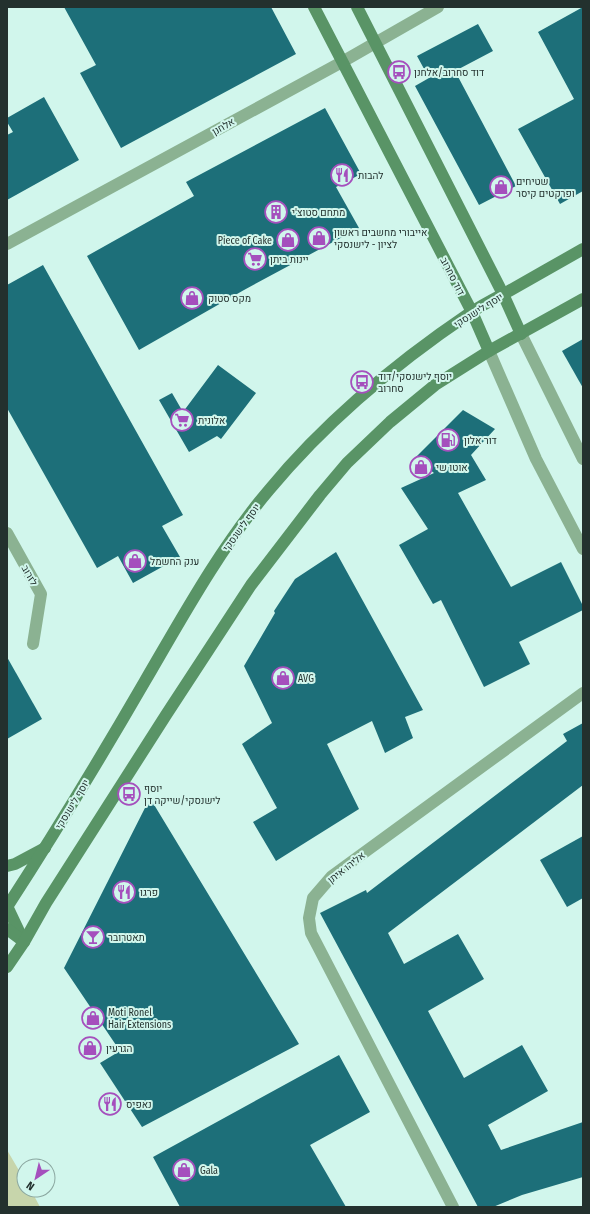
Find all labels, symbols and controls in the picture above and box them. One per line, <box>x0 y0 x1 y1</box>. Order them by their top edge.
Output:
bus stop icon: דוד סחרוב/אלחנן <box>386 59 412 85</box>
place label: דוד סחרוב/אלחנן <box>414 67 484 79</box>
street label: אלחנן <box>210 116 237 138</box>
restaurant icon: להבות <box>329 162 355 188</box>
place label: להבות <box>358 170 383 182</box>
shop icon: שטיחים ופרקטים קיסר <box>488 174 514 200</box>
place label: שטיחים ופרקטים קיסר <box>516 176 575 200</box>
building icon: מתחם סטוצ'י <box>263 199 289 225</box>
place label: מתחם סטוצ'י <box>292 207 345 219</box>
shop icon: אייבורי מחשבים ראשון לציון - לישנסקי <box>306 225 332 251</box>
shop icon: Piece of Cake <box>275 227 301 253</box>
place label: אייבורי מחשבים ראשון לציון - לישנסקי <box>334 227 427 251</box>
place label: Piece of Cake <box>218 235 272 247</box>
supermarket icon: יינות ביתן <box>242 246 268 272</box>
place label: יינות ביתן <box>270 254 309 266</box>
street label: דוד סחרוב <box>437 255 467 298</box>
shop icon: מקס סטוק <box>179 285 205 311</box>
street label: יוסף לישנסקי <box>452 291 505 331</box>
place label: מקס סטוק <box>208 293 251 305</box>
bus stop icon: יוסף לישנסקי/דוד סחרוב <box>349 369 375 395</box>
place label: יוסף לישנסקי/דוד סחרוב <box>378 371 452 395</box>
supermarket icon: אלונית <box>169 407 195 433</box>
place label: אלונית <box>198 415 225 427</box>
fuel station icon: דור אלון <box>435 427 461 453</box>
place label: דור אלון <box>464 435 497 447</box>
shop icon: אוטו שי <box>408 454 434 480</box>
place label: אוטו שי <box>436 462 468 474</box>
street label: יוסף לישנסקי <box>221 501 263 554</box>
shop icon: ענק החשמל <box>122 548 148 574</box>
place label: ענק החשמל <box>150 556 199 568</box>
street label: לזרוב <box>19 563 40 588</box>
shop icon: AVG <box>270 665 296 691</box>
place label: AVG <box>298 673 314 685</box>
street label: יוסף לישנסקי <box>53 777 92 832</box>
bus stop icon: יוסף לישנסקי/שייקה דן <box>116 781 142 807</box>
place label: יוסף לישנסקי/שייקה דן <box>144 783 221 807</box>
street label: אליהו איתן <box>325 849 368 886</box>
restaurant icon: פרגו <box>111 879 137 905</box>
place label: פרגו <box>140 887 158 899</box>
bar icon: תאטרובר <box>80 924 106 950</box>
place label: תאטרובר <box>108 932 145 944</box>
shop icon: Moti Ronel Hair Extensions <box>80 1005 106 1031</box>
place label: Moti Ronel Hair Extensions <box>108 1007 171 1031</box>
shop icon: הגרעין <box>77 1035 103 1061</box>
place label: הגרעין <box>106 1043 132 1055</box>
restaurant icon: נאפיס <box>97 1091 123 1117</box>
place label: נאפיס <box>126 1099 152 1111</box>
shop icon: Gala <box>171 1157 197 1183</box>
north arrow <box>16 1158 56 1198</box>
place label: Gala <box>200 1165 218 1177</box>
text: N <box>24 1179 37 1193</box>

